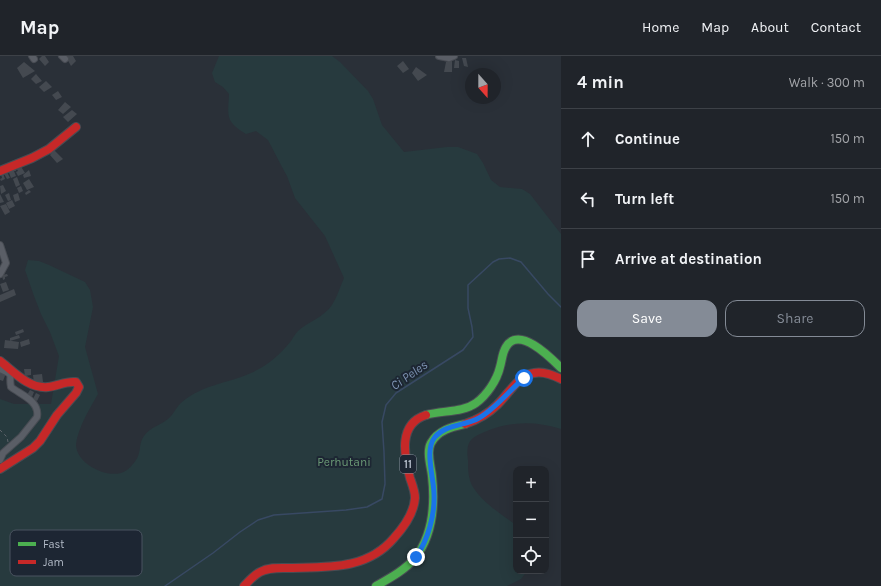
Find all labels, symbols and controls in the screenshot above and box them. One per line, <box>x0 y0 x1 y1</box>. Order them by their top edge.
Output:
text: Map <box>20 17 59 39</box>
text: Home <box>642 19 679 36</box>
text: Map <box>701 19 729 36</box>
text: About <box>751 19 789 36</box>
text: Contact <box>811 19 861 36</box>
north arrow <box>465 68 501 104</box>
text: 4 min <box>577 72 624 92</box>
text: Walk · 300 m <box>789 75 865 90</box>
icon: ahead <box>577 128 599 150</box>
text: Continue <box>615 130 680 148</box>
text: 150 m <box>830 131 865 146</box>
icon: left <box>577 188 599 210</box>
text: Turn left <box>615 190 674 208</box>
text: 150 m <box>830 191 865 206</box>
icon: arrive <box>577 248 599 270</box>
text: Arrive at destination <box>615 250 762 268</box>
button: Save <box>577 300 717 337</box>
button: Share <box>725 300 865 337</box>
water label: Ci Peles <box>388 357 430 393</box>
route start <box>515 369 533 387</box>
park label: Perhutani <box>317 455 371 469</box>
road number: 11 <box>400 455 416 473</box>
map controls <box>513 466 549 574</box>
button: + <box>513 466 549 502</box>
button: − <box>513 502 549 538</box>
legend <box>10 530 142 576</box>
text: Fast <box>43 538 64 551</box>
button: locate <box>513 538 549 574</box>
route end <box>407 548 425 566</box>
text: Jam <box>43 556 64 569</box>

